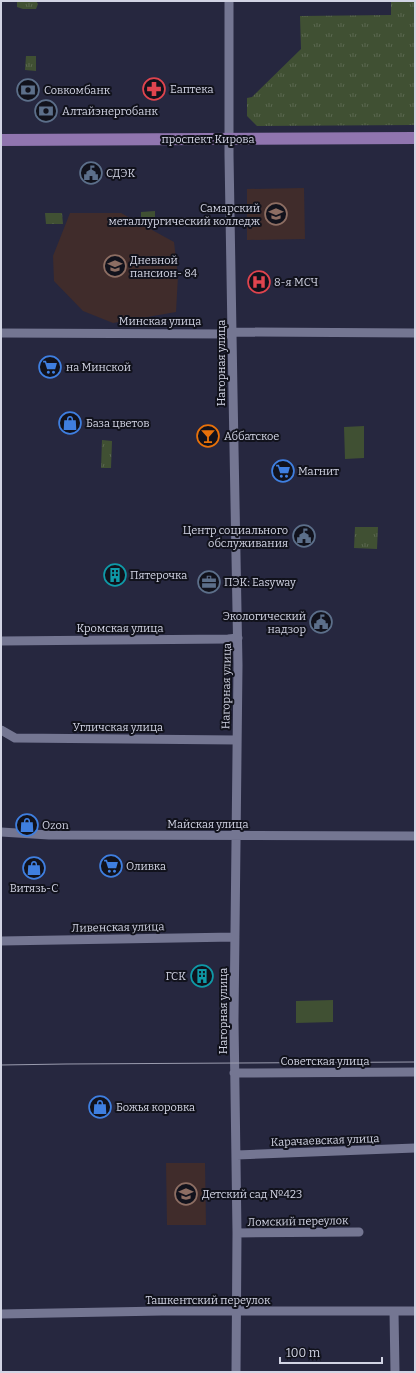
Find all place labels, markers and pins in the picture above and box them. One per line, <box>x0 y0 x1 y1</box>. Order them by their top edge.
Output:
pharmacy icon: Еаптека <box>141 76 167 102</box>
bank icon: Совкомбанк <box>15 77 41 103</box>
place label: Еаптека <box>170 83 213 96</box>
place label: Совкомбанк <box>44 84 111 97</box>
bank icon: Алтайэнергобанк <box>33 98 59 124</box>
place label: Алтайэнергобанк <box>62 105 159 118</box>
public building icon: СДЭК <box>78 160 104 186</box>
place label: СДЭК <box>106 167 136 180</box>
school or university icon: Самарский металлургический колледж <box>263 201 289 227</box>
place label: Самарский металлургический колледж <box>108 202 261 228</box>
school or university icon: Дневной пансион- 84 <box>102 253 128 279</box>
place label: Дневной пансион- 84 <box>130 254 198 280</box>
hospital icon: 8-я МСЧ <box>246 269 272 295</box>
place label: 8-я МСЧ <box>274 276 318 289</box>
supermarket icon: на Минской <box>37 354 63 380</box>
place label: на Минской <box>66 361 131 374</box>
shop icon: База цветов <box>57 410 83 436</box>
place label: База цветов <box>86 417 150 430</box>
bar icon: Аббатское <box>195 423 221 449</box>
place label: Аббатское <box>224 430 279 443</box>
supermarket icon: Магнит <box>270 458 296 484</box>
place label: Магнит <box>298 465 339 478</box>
public building icon: Центр социального обслуживания <box>291 523 317 549</box>
place label: Центр социального обслуживания <box>183 524 288 550</box>
building icon: Пятерочка <box>102 562 128 588</box>
place label: Пятерочка <box>130 569 187 582</box>
office icon: ПЭК: Easyway <box>196 569 222 595</box>
place label: ПЭК: Easyway <box>224 576 296 589</box>
public building icon: Экологический надзор <box>308 609 334 635</box>
place label: Экологический надзор <box>223 610 306 636</box>
shop icon: Ozon <box>14 812 40 838</box>
place label: Ozon <box>42 819 69 832</box>
supermarket icon: Оливка <box>98 853 124 879</box>
shop icon: Витязь-С <box>21 855 47 881</box>
place label: Оливка <box>126 860 166 873</box>
place label: Витязь-С <box>10 882 58 895</box>
building icon: ГСК <box>189 963 215 989</box>
place label: ГСК <box>166 970 186 983</box>
shop icon: Божья коровка <box>87 1094 113 1120</box>
place label: Божья коровка <box>116 1101 195 1114</box>
school or university icon: Детский сад №423 <box>173 1181 199 1207</box>
place label: Детский сад №423 <box>202 1188 302 1201</box>

